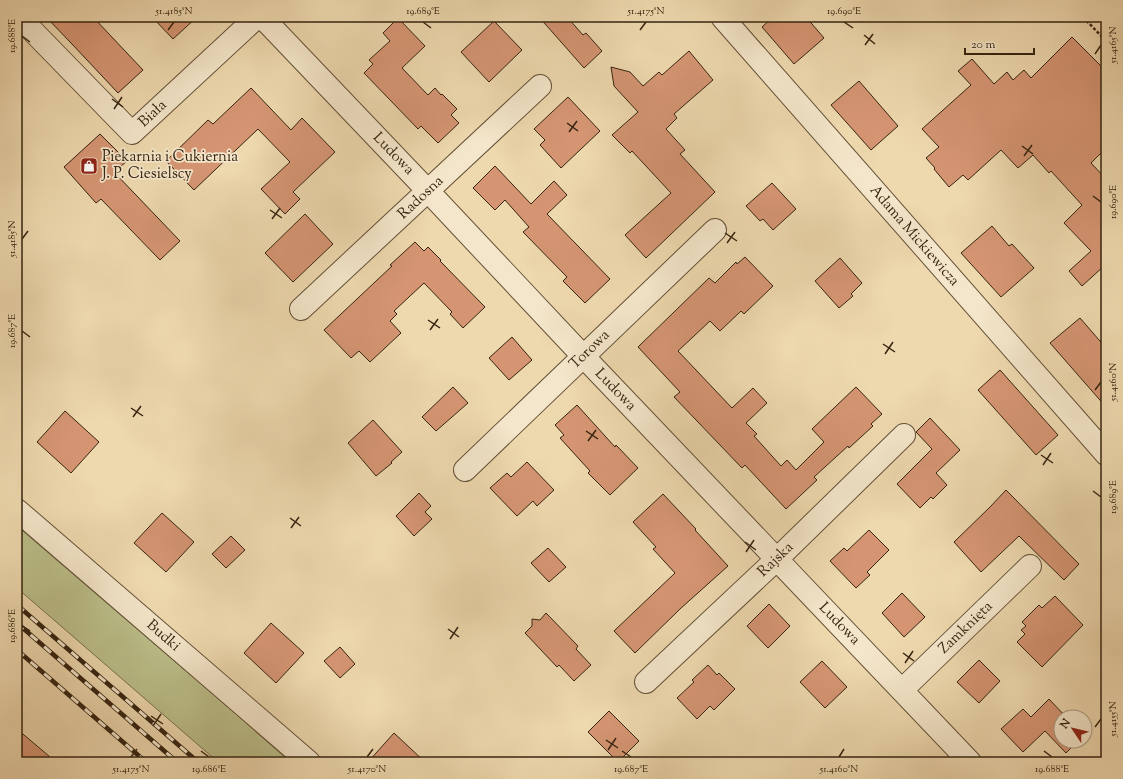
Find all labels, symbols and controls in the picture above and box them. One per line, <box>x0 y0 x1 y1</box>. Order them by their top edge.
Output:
text: 51.4185°N <box>155 4 192 19</box>
text: 19.689°E <box>406 4 440 19</box>
text: 51.4175°N <box>627 4 664 19</box>
text: 19.690°E <box>827 4 861 19</box>
text: 19.688°E <box>5 19 20 53</box>
text: 51.4165°N <box>1106 27 1121 64</box>
scale bar <box>965 30 1034 56</box>
text: 20 m <box>971 36 996 54</box>
street label: Biała <box>134 95 172 133</box>
street label: Ludowa <box>367 128 419 180</box>
place label: Piekarnia i Cukiernia J. P. Ciesielscy <box>101 147 238 185</box>
shop icon: Piekarnia i Cukiernia J. P. Ciesielscy <box>79 156 99 176</box>
street label: Radosna <box>393 171 449 225</box>
street label: Adama Mickiewicza <box>864 181 964 291</box>
text: 19.690°E <box>1106 185 1121 219</box>
text: 51.4185°N <box>5 221 20 258</box>
text: 19.687°E <box>5 314 20 348</box>
street label: Torowa <box>565 325 615 375</box>
text: 51.4160°N <box>1106 363 1121 402</box>
street label: Ludowa <box>589 364 641 416</box>
text: 19.689°E <box>1106 480 1121 514</box>
street label: Rajska <box>753 538 799 582</box>
street label: Zamknięta <box>934 597 998 659</box>
street label: Ludowa <box>813 598 865 650</box>
text: 19.686°E <box>5 609 20 643</box>
street label: Budki <box>141 615 185 657</box>
text: 51.4155°N <box>1106 701 1121 738</box>
north arrow <box>1053 709 1093 749</box>
text: N <box>1056 715 1075 733</box>
text: 51.4175°N <box>112 762 149 777</box>
text: 19.686°E <box>192 762 226 777</box>
text: 51.4170°N <box>347 762 386 777</box>
text: 19.687°E <box>614 762 648 777</box>
text: 51.4160°N <box>819 762 858 777</box>
text: 19.688°E <box>1035 762 1069 777</box>

